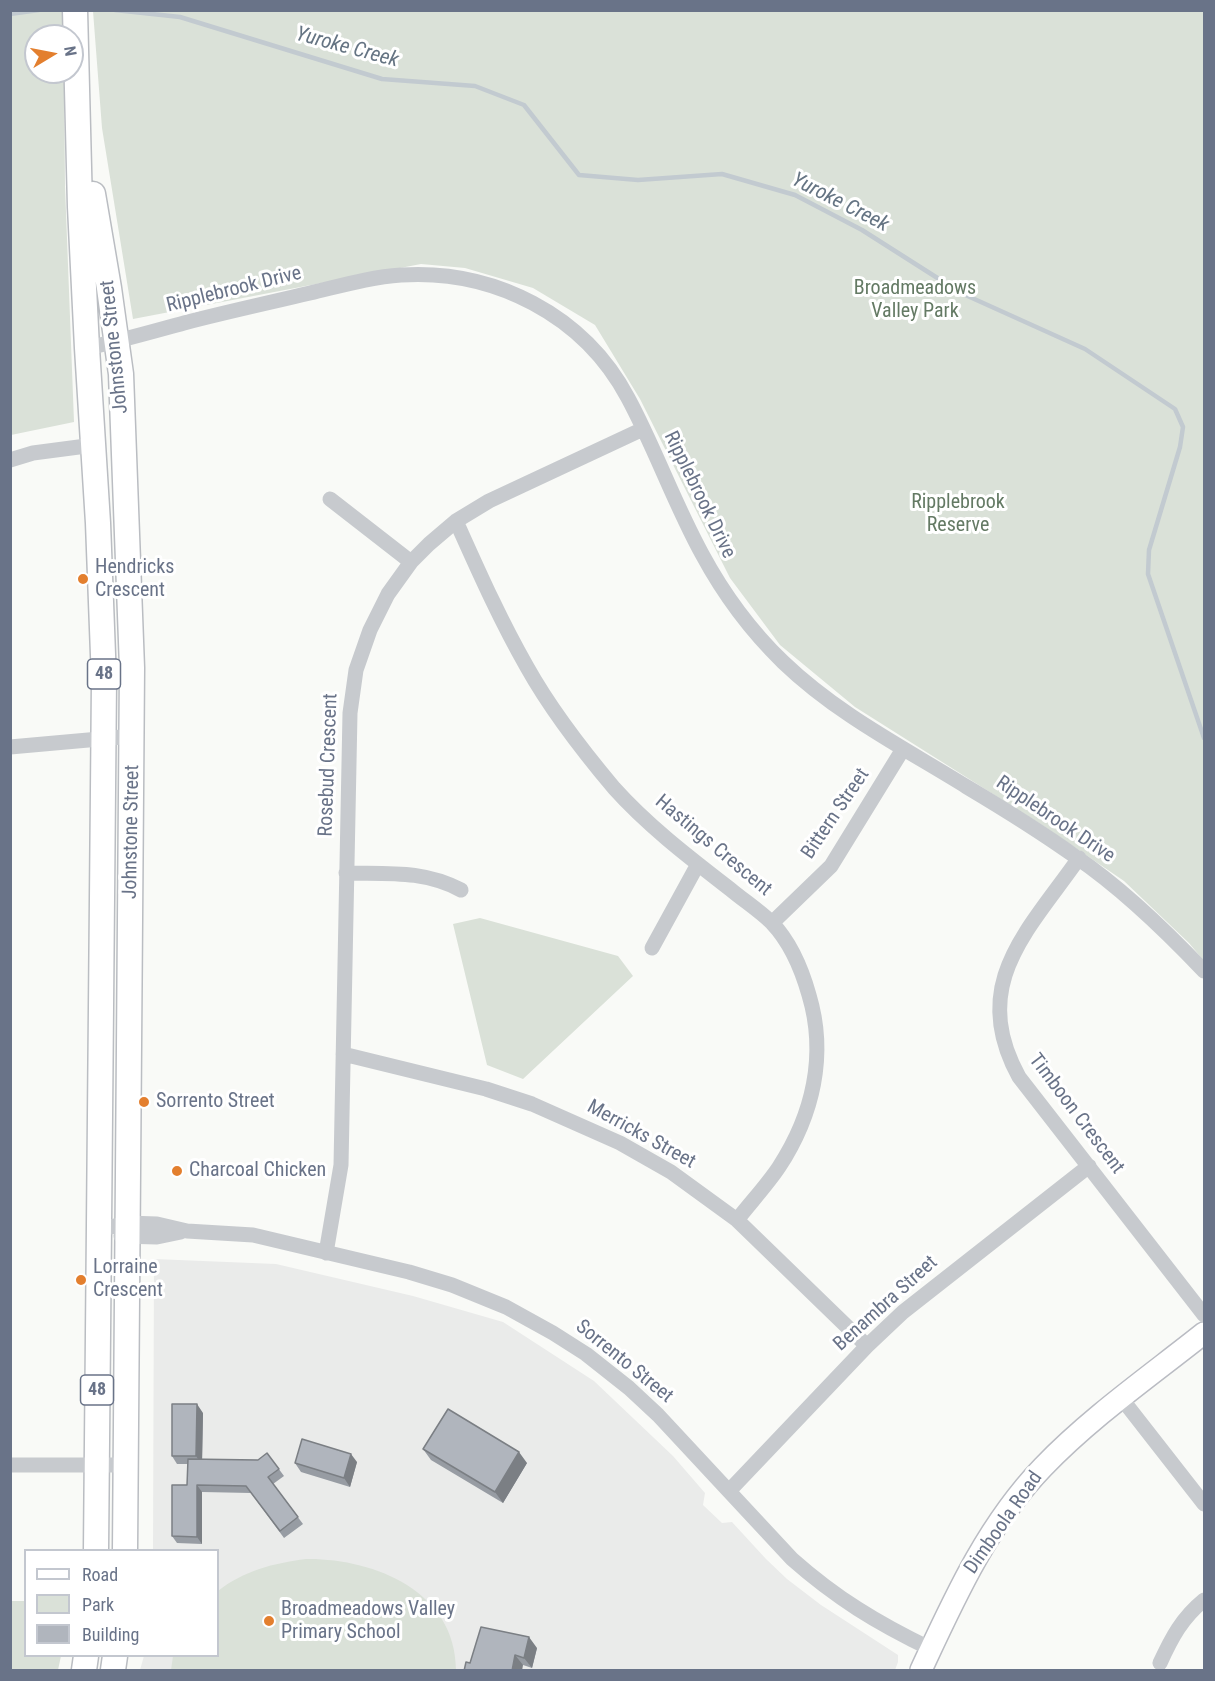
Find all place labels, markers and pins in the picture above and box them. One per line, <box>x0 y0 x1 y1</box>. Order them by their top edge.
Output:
place label: Hendricks Crescent <box>95 556 174 603</box>
marker: Hendricks Crescent <box>76 572 90 586</box>
place label: Sorrento Street <box>156 1090 275 1114</box>
marker: Sorrento Street <box>137 1095 151 1109</box>
place label: Charcoal Chicken <box>189 1159 326 1183</box>
marker: Charcoal Chicken <box>170 1164 184 1178</box>
place label: Lorraine Crescent <box>93 1256 163 1303</box>
marker: Lorraine Crescent <box>74 1273 88 1287</box>
place label: Broadmeadows Valley Primary School <box>281 1598 455 1645</box>
marker: Broadmeadows Valley Primary School <box>262 1614 276 1628</box>

